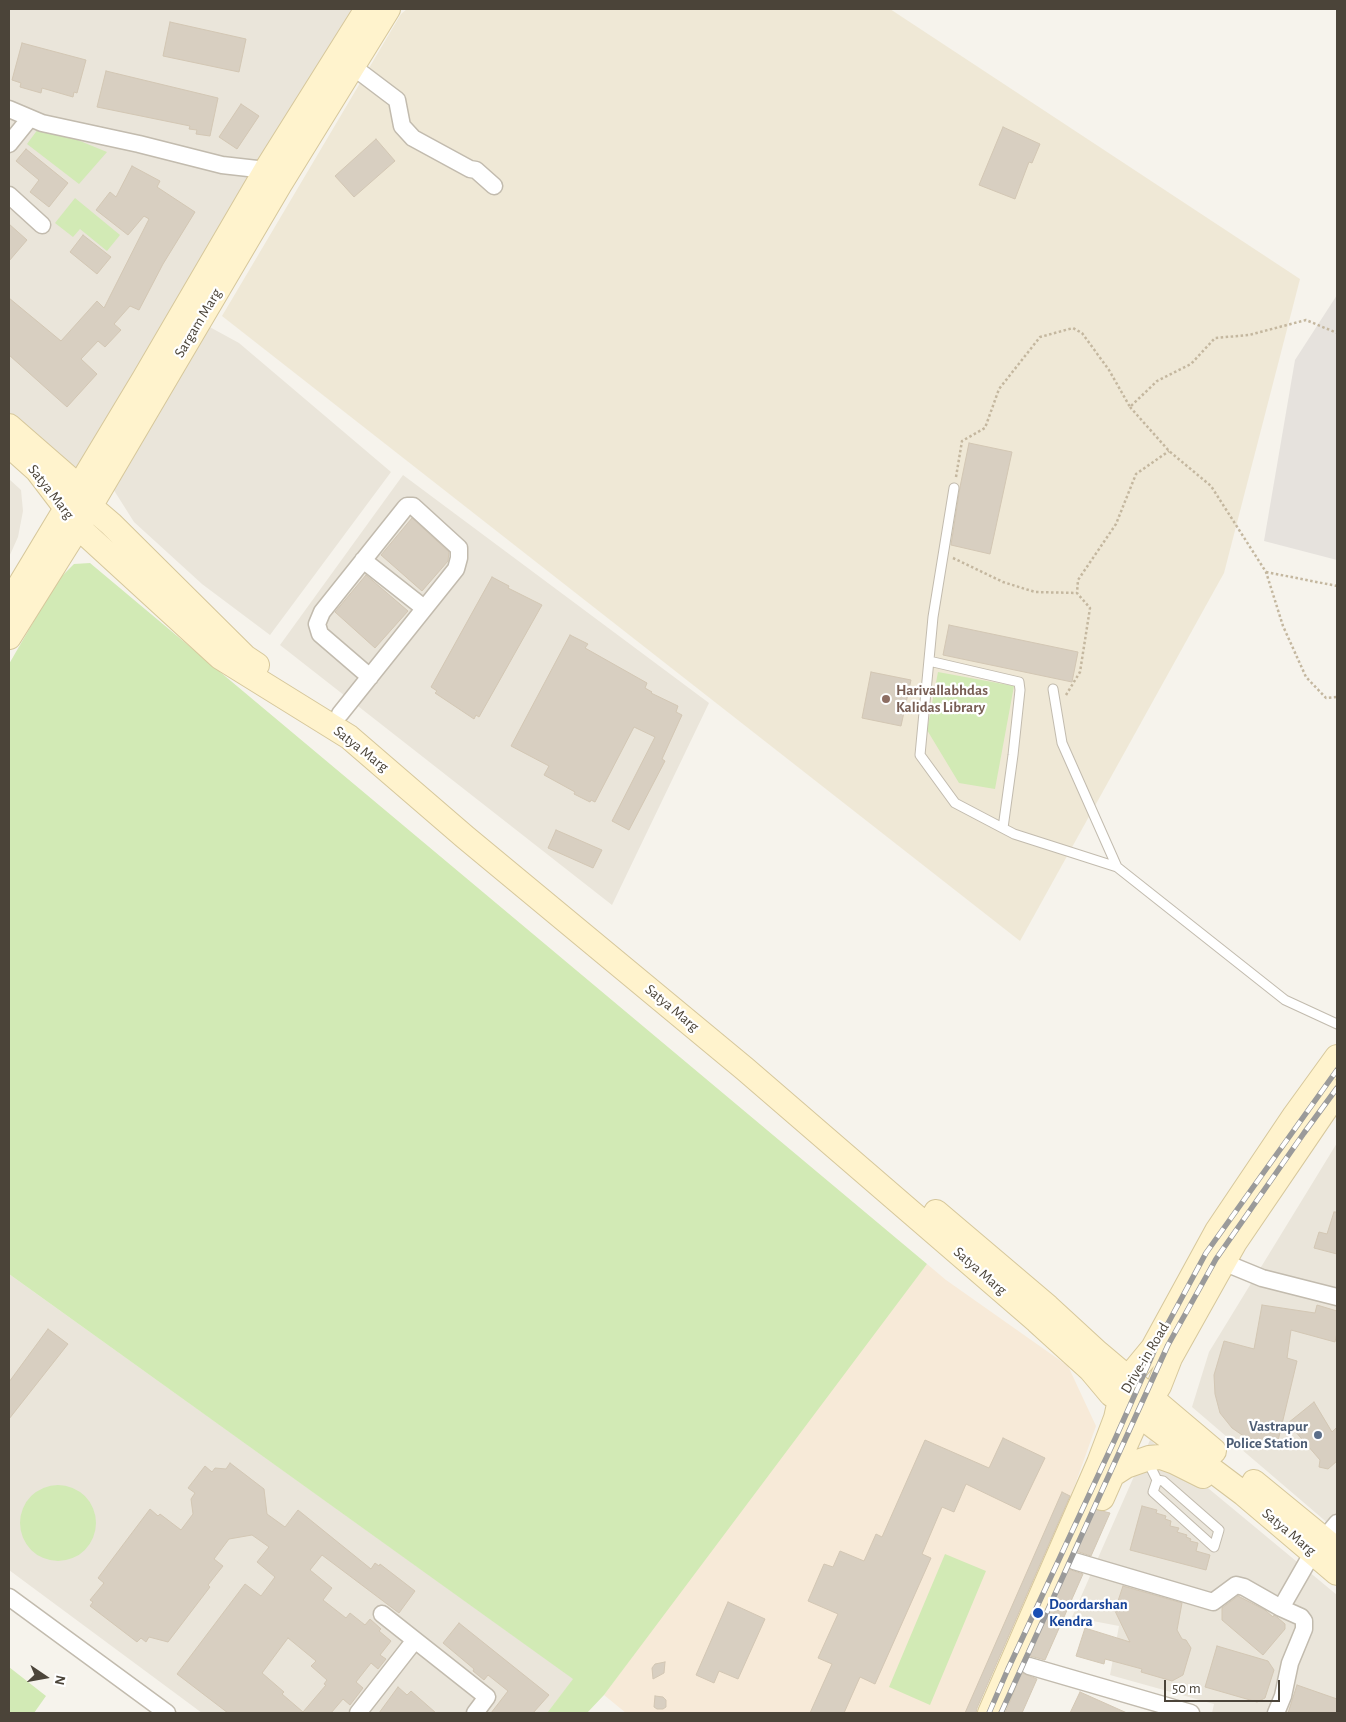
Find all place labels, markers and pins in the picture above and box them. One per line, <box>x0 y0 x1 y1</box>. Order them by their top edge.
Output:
place label: Harivallabhdas Kalidas Library <box>896 681 988 716</box>
marker: Harivallabhdas Kalidas Library <box>880 693 892 705</box>
place label: Vastrapur Police Station <box>1226 1417 1308 1452</box>
marker: Vastrapur Police Station <box>1312 1429 1324 1441</box>
place label: Doordarshan Kendra <box>1049 1595 1128 1630</box>
marker: Doordarshan Kendra <box>1031 1606 1045 1620</box>

